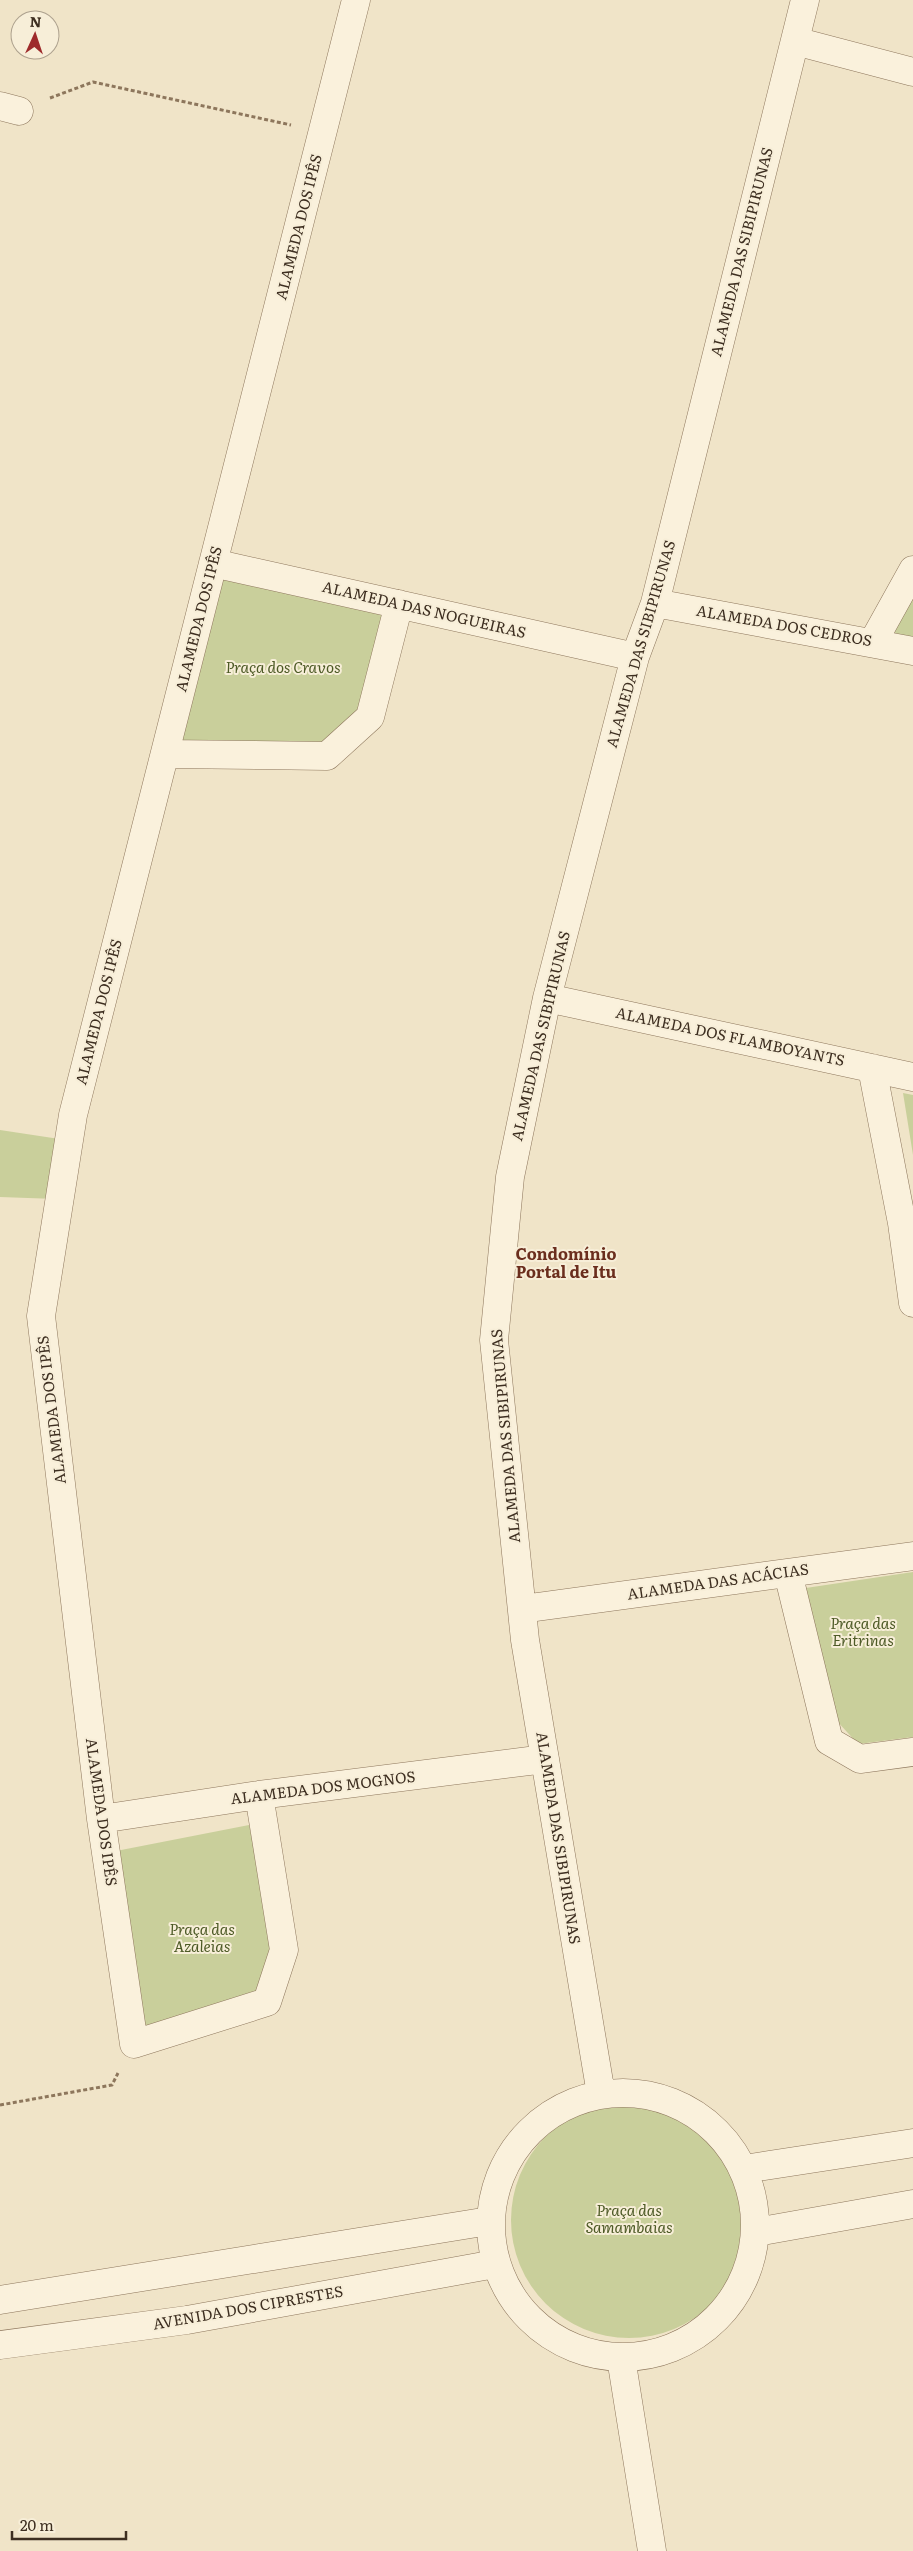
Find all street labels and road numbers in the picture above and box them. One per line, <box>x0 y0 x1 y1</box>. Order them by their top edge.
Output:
street label: ALAMEDA DAS SIBIPIRUNAS <box>703 145 778 359</box>
street label: ALAMEDA DOS IPÊS <box>268 151 327 302</box>
street label: ALAMEDA DAS SIBIPIRUNAS <box>599 537 680 750</box>
street label: ALAMEDA DOS IPÊS <box>168 543 227 694</box>
street label: ALAMEDA DAS NOGUEIRAS <box>320 574 528 643</box>
street label: ALAMEDA DOS CEDROS <box>695 598 874 651</box>
street label: ALAMEDA DAS SIBIPIRUNAS <box>504 928 575 1143</box>
street label: ALAMEDA DOS IPÊS <box>68 936 127 1087</box>
street label: ALAMEDA DOS FLAMBOYANTS <box>614 1000 847 1071</box>
street label: ALAMEDA DAS SIBIPIRUNAS <box>484 1328 525 1544</box>
street label: ALAMEDA DOS IPÊS <box>30 1335 71 1486</box>
street label: ALAMEDA DAS ACÁCIAS <box>626 1556 810 1605</box>
street label: ALAMEDA DAS SIBIPIRUNAS <box>531 1730 588 1946</box>
street label: ALAMEDA DOS IPÊS <box>81 1736 124 1887</box>
street label: ALAMEDA DOS MOGNOS <box>229 1764 417 1809</box>
street label: AVENIDA DOS CIPRESTES <box>151 2278 345 2335</box>

